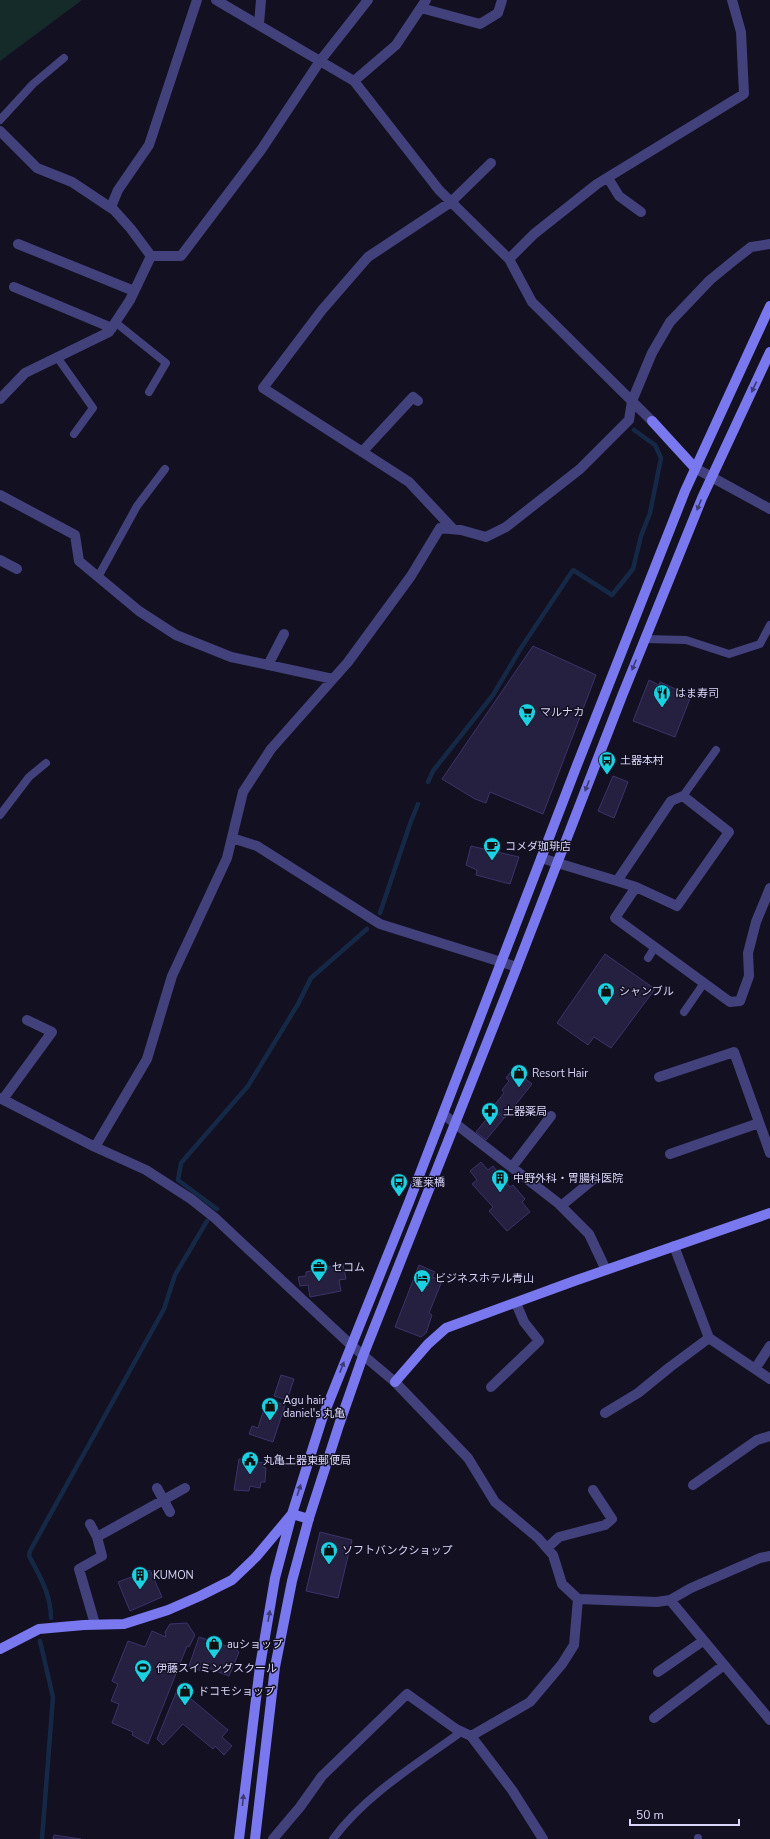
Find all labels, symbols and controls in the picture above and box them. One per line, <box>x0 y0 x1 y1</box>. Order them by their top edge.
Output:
one-way arrow <box>751 382 757 393</box>
one-way arrow <box>695 500 701 512</box>
one-way arrow <box>631 659 637 671</box>
restaurant icon: はま寿司 <box>652 683 672 708</box>
place label: はま寿司 <box>675 686 719 701</box>
supermarket icon: マルナカ <box>517 702 537 727</box>
place label: マルナカ <box>540 705 584 720</box>
bus stop icon: 土器本村 <box>597 750 617 775</box>
place label: 土器本村 <box>620 753 664 768</box>
one-way arrow <box>583 780 589 792</box>
cafe icon: コメダ珈琲店 <box>482 836 502 861</box>
place label: コメダ珈琲店 <box>505 839 571 854</box>
shop icon: シャンブル <box>596 981 616 1006</box>
place label: シャンブル <box>619 984 674 999</box>
shop icon: Resort Hair <box>509 1063 529 1088</box>
place label: Resort Hair <box>532 1066 588 1081</box>
pharmacy icon: 土器薬局 <box>480 1101 500 1126</box>
place label: 土器薬局 <box>503 1104 547 1119</box>
building icon: 中野外科・胃腸科医院 <box>490 1168 510 1193</box>
place label: 中野外科・胃腸科医院 <box>513 1171 623 1186</box>
bus stop icon: 蓬莱橋 <box>389 1172 409 1197</box>
place label: 蓬莱橋 <box>412 1175 445 1190</box>
office icon: セコム <box>309 1257 329 1282</box>
place label: セコム <box>332 1260 365 1275</box>
hotel icon: ビジネスホテル青山 <box>412 1268 432 1293</box>
place label: ビジネスホテル青山 <box>435 1271 534 1286</box>
one-way arrow <box>340 1361 346 1373</box>
place label: Agu hair daniel's 丸亀 <box>283 1393 345 1421</box>
shop icon: Agu hair daniel's 丸亀 <box>260 1396 280 1421</box>
public building icon: 丸亀土器東郵便局 <box>240 1450 260 1475</box>
place label: 丸亀土器東郵便局 <box>263 1453 351 1468</box>
one-way arrow <box>297 1483 303 1495</box>
shop icon: ソフトバンクショップ <box>319 1540 339 1565</box>
place label: ソフトバンクショップ <box>342 1543 453 1558</box>
building icon: KUMON <box>130 1565 150 1590</box>
place label: KUMON <box>153 1568 194 1583</box>
one-way arrow <box>266 1610 272 1622</box>
shop icon: auショップ <box>204 1634 224 1659</box>
place label: auショップ <box>227 1637 283 1652</box>
sports icon: 伊藤スイミングスクール <box>133 1658 153 1683</box>
place label: 伊藤スイミングスクール <box>156 1661 277 1676</box>
shop icon: ドコモショップ <box>175 1681 195 1706</box>
place label: ドコモショップ <box>198 1684 275 1699</box>
one-way arrow <box>240 1794 247 1806</box>
scale bar <box>630 1801 739 1827</box>
text: 50 m <box>636 1807 664 1823</box>

